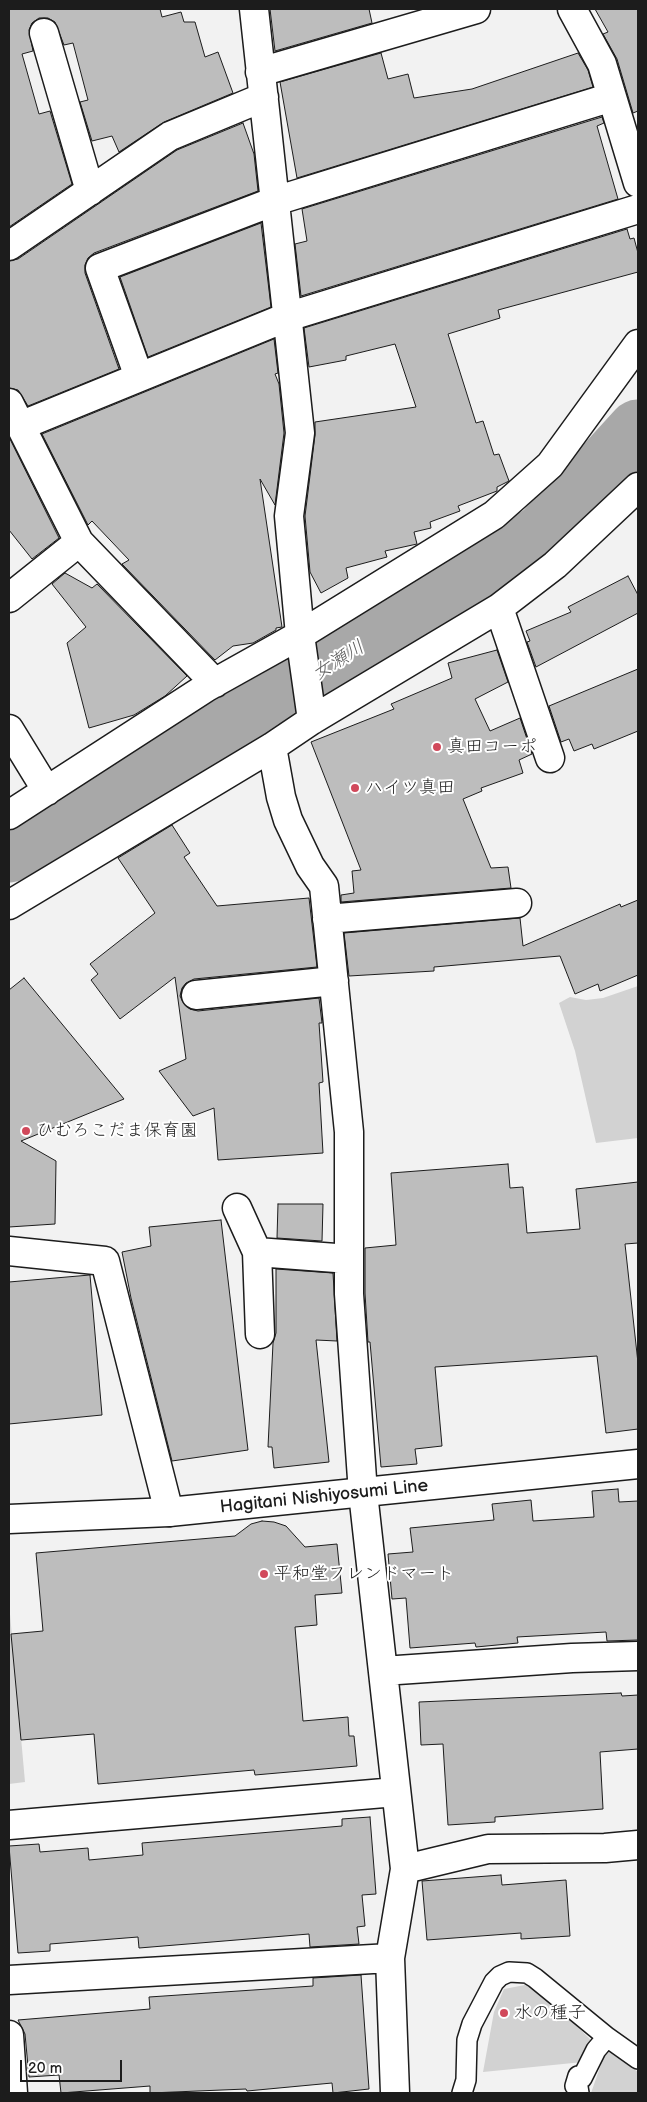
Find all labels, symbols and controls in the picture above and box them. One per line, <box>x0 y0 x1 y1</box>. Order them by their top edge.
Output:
water label: 女瀬川 <box>309 636 369 686</box>
place label: 真田コーポ <box>447 736 537 758</box>
marker: 真田コーポ <box>431 741 443 753</box>
place label: ハイツ真田 <box>365 777 455 799</box>
marker: ハイツ真田 <box>349 782 361 794</box>
place label: ひむろこだま保育園 <box>36 1120 198 1142</box>
marker: ひむろこだま保育園 <box>20 1125 32 1137</box>
street label: Hagitani Nishiyosumi Line <box>219 1475 429 1519</box>
place label: 平和堂フレンドマート <box>274 1563 454 1585</box>
marker: 平和堂フレンドマート <box>258 1568 270 1580</box>
place label: 水の種子 <box>514 2002 586 2024</box>
marker: 水の種子 <box>498 2007 510 2019</box>
scale bar <box>22 2050 125 2082</box>
text: 20 m <box>28 2059 62 2078</box>

